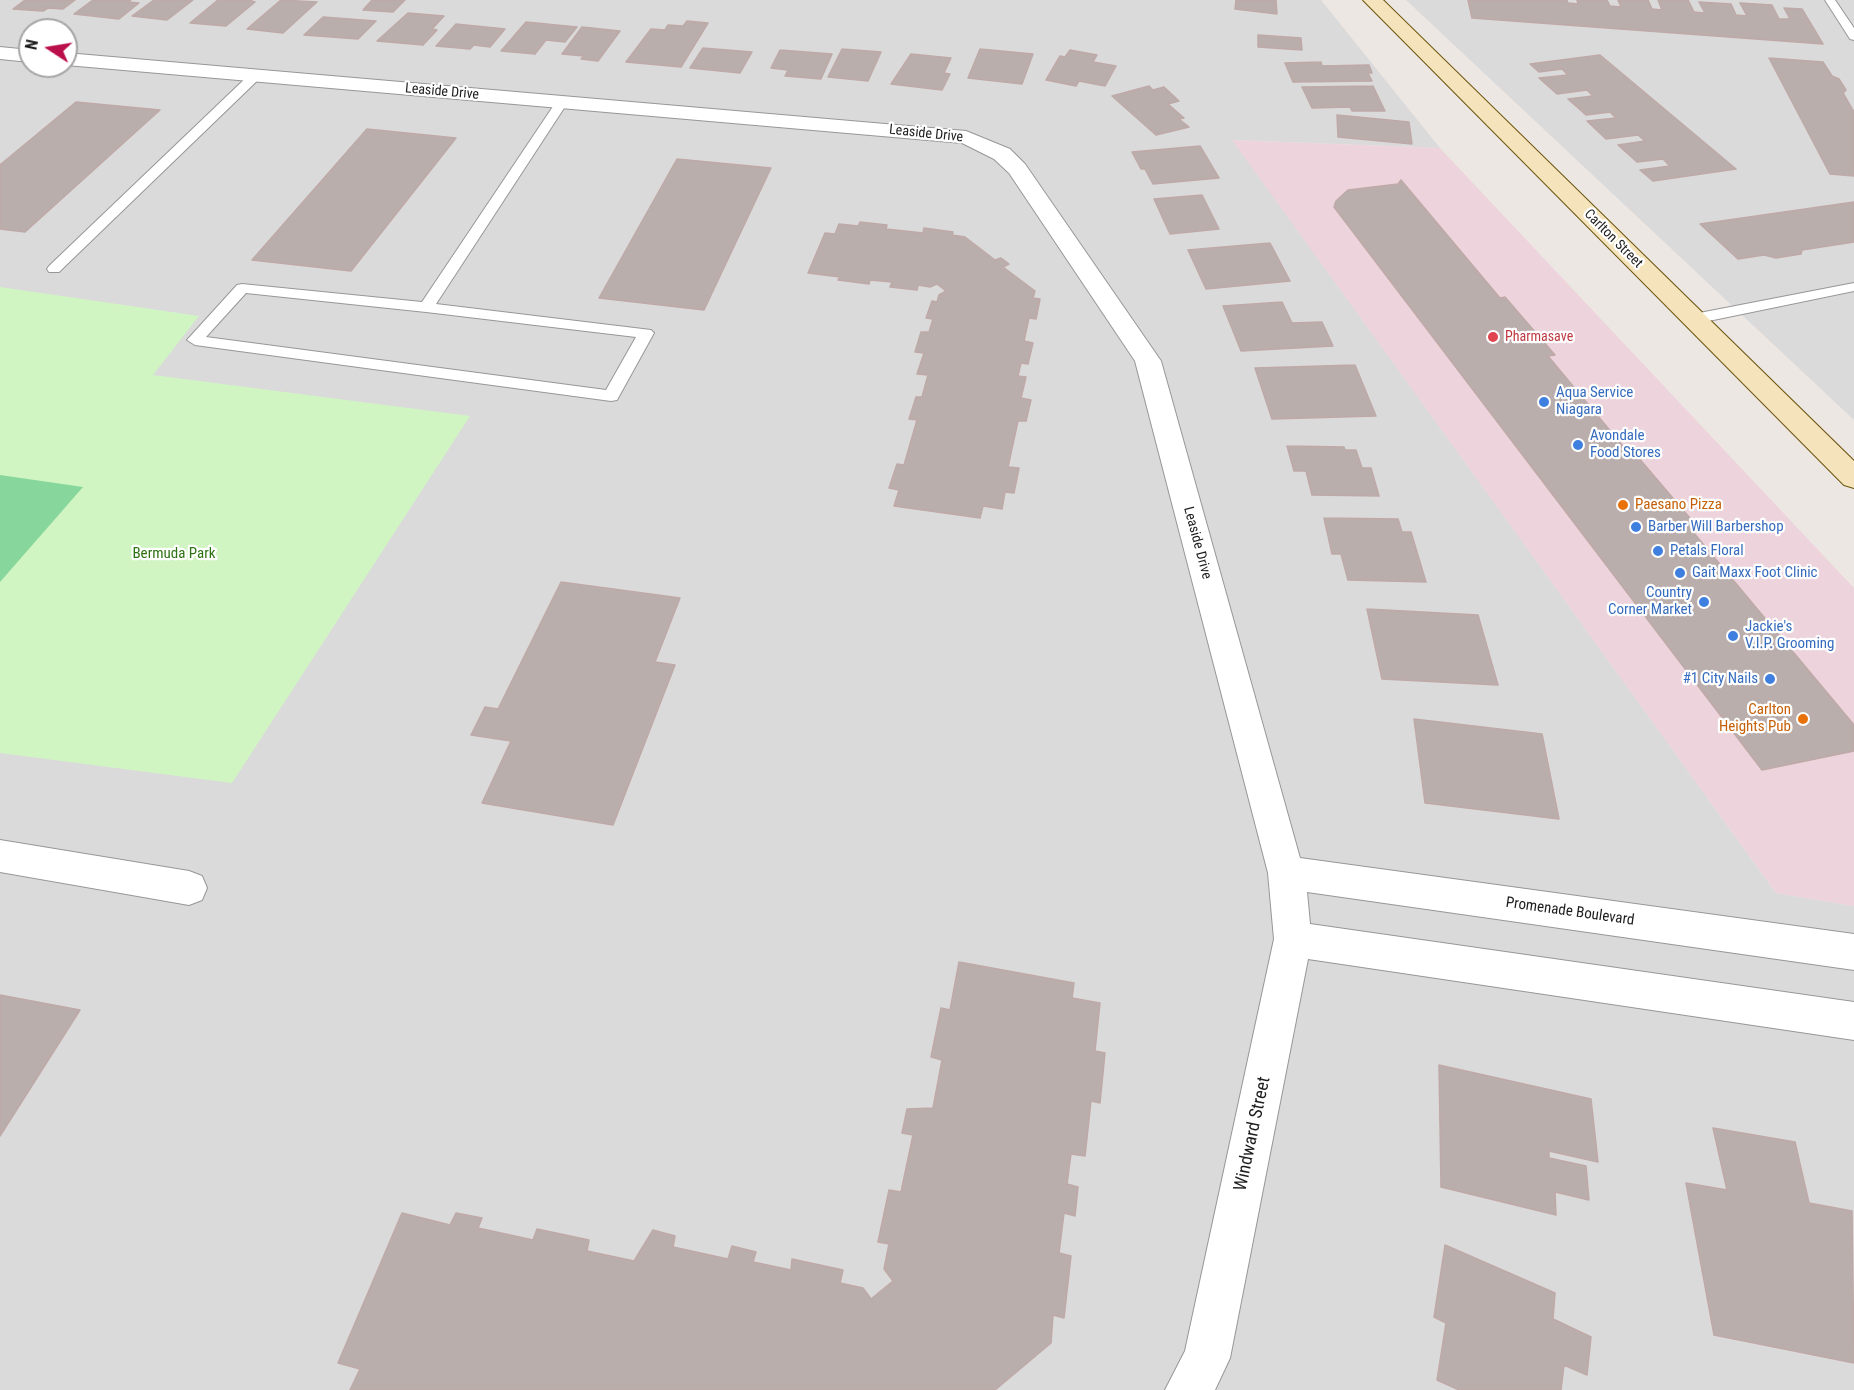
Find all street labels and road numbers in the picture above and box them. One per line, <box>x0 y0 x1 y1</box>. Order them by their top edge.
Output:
street label: Leaside Drive <box>404 80 480 104</box>
street label: Leaside Drive <box>888 122 964 146</box>
street label: Carlton Street <box>1580 206 1646 272</box>
street label: Leaside Drive <box>1179 505 1215 581</box>
street label: Promenade Boulevard <box>1505 894 1635 930</box>
street label: Windward Street <box>1230 1075 1276 1193</box>

